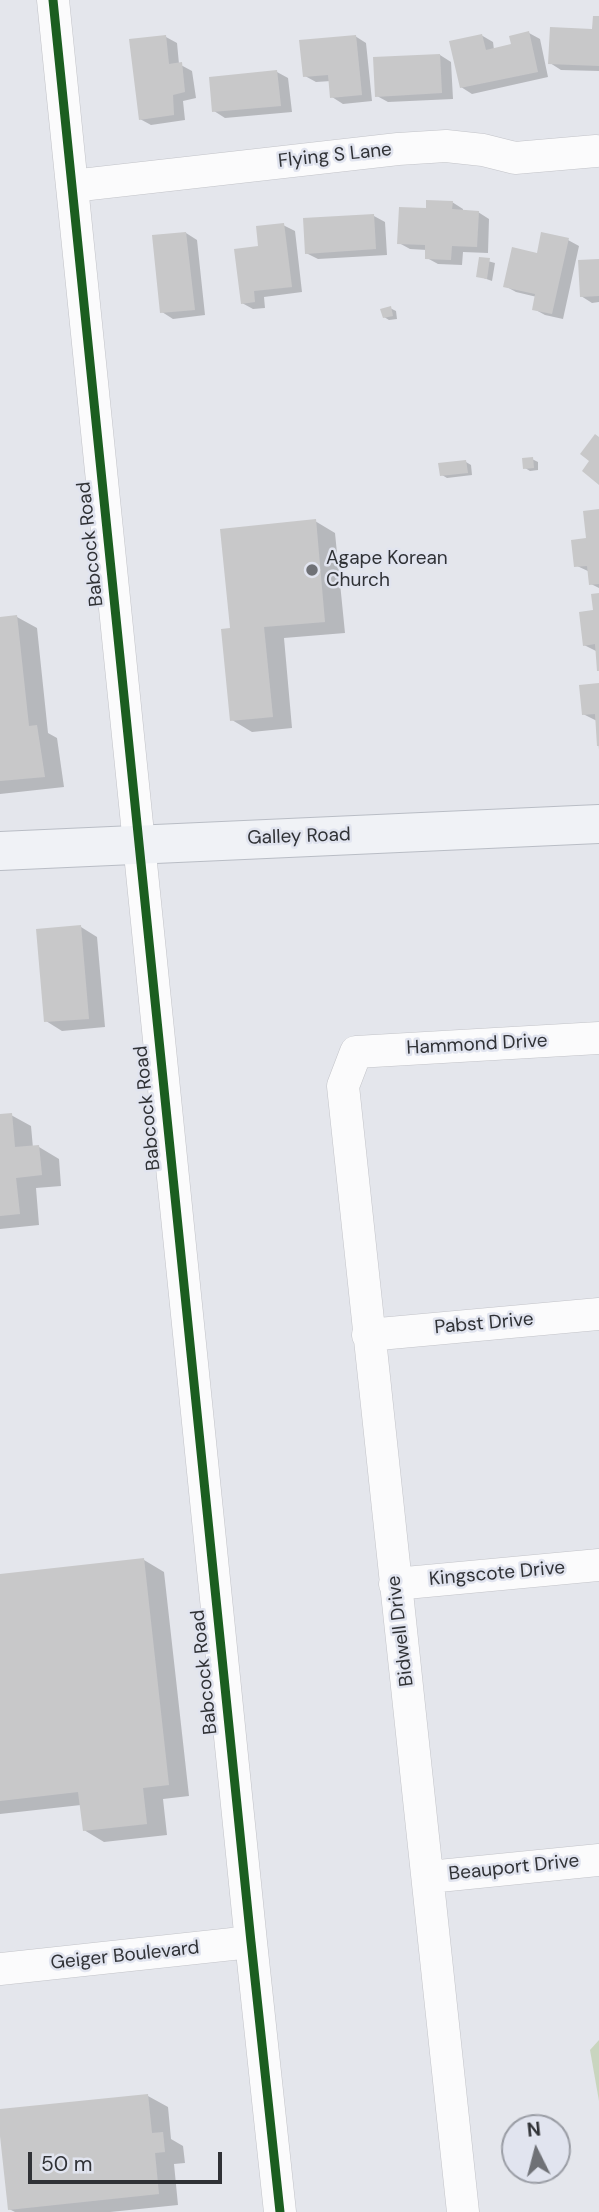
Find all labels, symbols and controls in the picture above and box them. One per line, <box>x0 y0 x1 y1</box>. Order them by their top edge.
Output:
street label: Flying S Lane <box>277 139 393 173</box>
street label: Babcock Road <box>73 480 109 608</box>
place label: Agape Korean Church <box>326 548 448 592</box>
marker: Agape Korean Church <box>304 562 320 578</box>
street label: Galley Road <box>247 824 351 850</box>
street label: Hammond Drive <box>406 1030 548 1060</box>
street label: Babcock Road <box>130 1044 166 1172</box>
street label: Pabst Drive <box>433 1308 535 1340</box>
street label: Kingscote Drive <box>428 1557 566 1591</box>
street label: Bidwell Drive <box>383 1574 419 1688</box>
street label: Babcock Road <box>187 1608 223 1736</box>
street label: Beauport Drive <box>448 1850 580 1886</box>
street label: Geiger Boulevard <box>49 1937 201 1975</box>
north arrow <box>501 2114 571 2184</box>
text: N <box>526 2116 542 2143</box>
scale bar <box>32 2138 226 2182</box>
text: 50 m <box>41 2150 92 2178</box>

